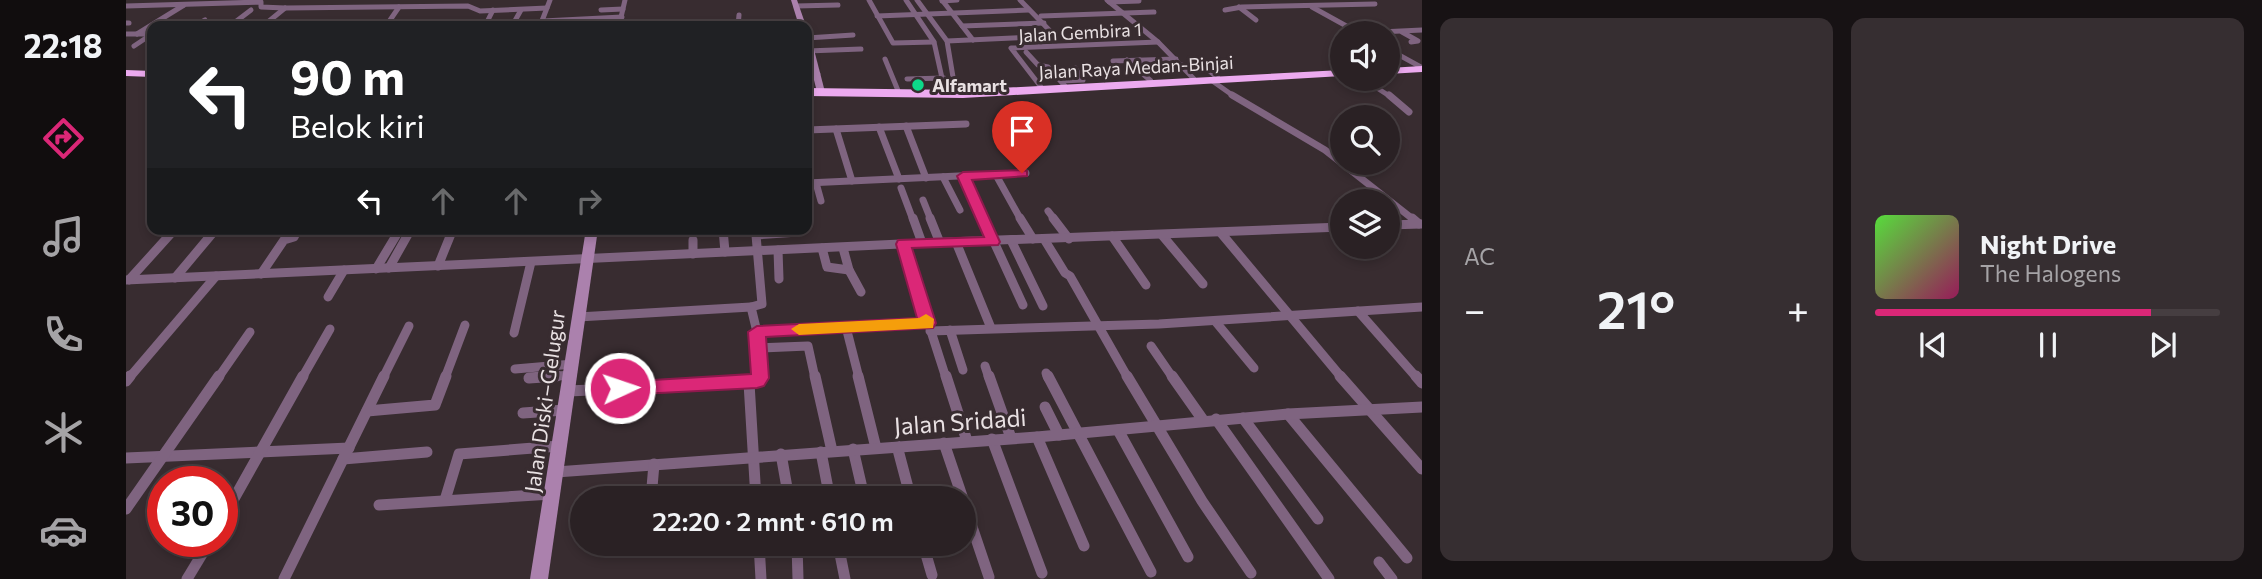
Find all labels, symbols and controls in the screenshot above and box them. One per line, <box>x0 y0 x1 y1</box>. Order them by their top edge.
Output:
street label: Jalan Gembira 1 <box>1018 18 1142 46</box>
map controls <box>1330 21 1400 259</box>
button: sound <box>1330 21 1400 91</box>
text: 22:18 <box>23 25 103 65</box>
text: 90 m <box>290 45 405 105</box>
icon: left <box>175 49 266 140</box>
street label: Jalan Raya Medan-Binjai <box>1038 51 1234 83</box>
place label: Alfamart <box>932 74 1007 96</box>
marker: Alfamart <box>910 77 926 93</box>
pin <box>992 101 1052 173</box>
text: Belok kiri <box>290 105 425 145</box>
button: search <box>1330 105 1400 175</box>
icon: arrive <box>1003 112 1041 150</box>
icon: directions <box>39 114 88 163</box>
icon: left <box>351 182 389 220</box>
icon: ahead <box>424 182 462 220</box>
icon: ahead <box>497 182 535 220</box>
icon: right <box>570 182 608 220</box>
button: layers <box>1330 189 1400 259</box>
icon: music <box>39 212 88 261</box>
text: Night Drive <box>1980 228 2116 259</box>
text: AC <box>1464 242 1495 270</box>
text: The Halogens <box>1980 259 2121 287</box>
text: 21° <box>1597 276 1675 340</box>
text: − <box>1464 285 1486 332</box>
text: + <box>1787 285 1809 332</box>
street label: Jalan Diski–Gelugur <box>519 308 569 494</box>
icon: phone <box>39 310 88 359</box>
icon: previous <box>1914 326 1952 364</box>
icon: pause <box>2029 326 2067 364</box>
icon: next <box>2144 326 2182 364</box>
position arrow <box>583 351 657 425</box>
street label: Jalan Sridadi <box>893 402 1027 440</box>
icon: climate <box>39 408 88 457</box>
speed limit sign: 30 <box>147 466 238 557</box>
text: 22:20 · 2 mnt · 610 m <box>652 505 894 536</box>
icon: car <box>39 506 88 555</box>

